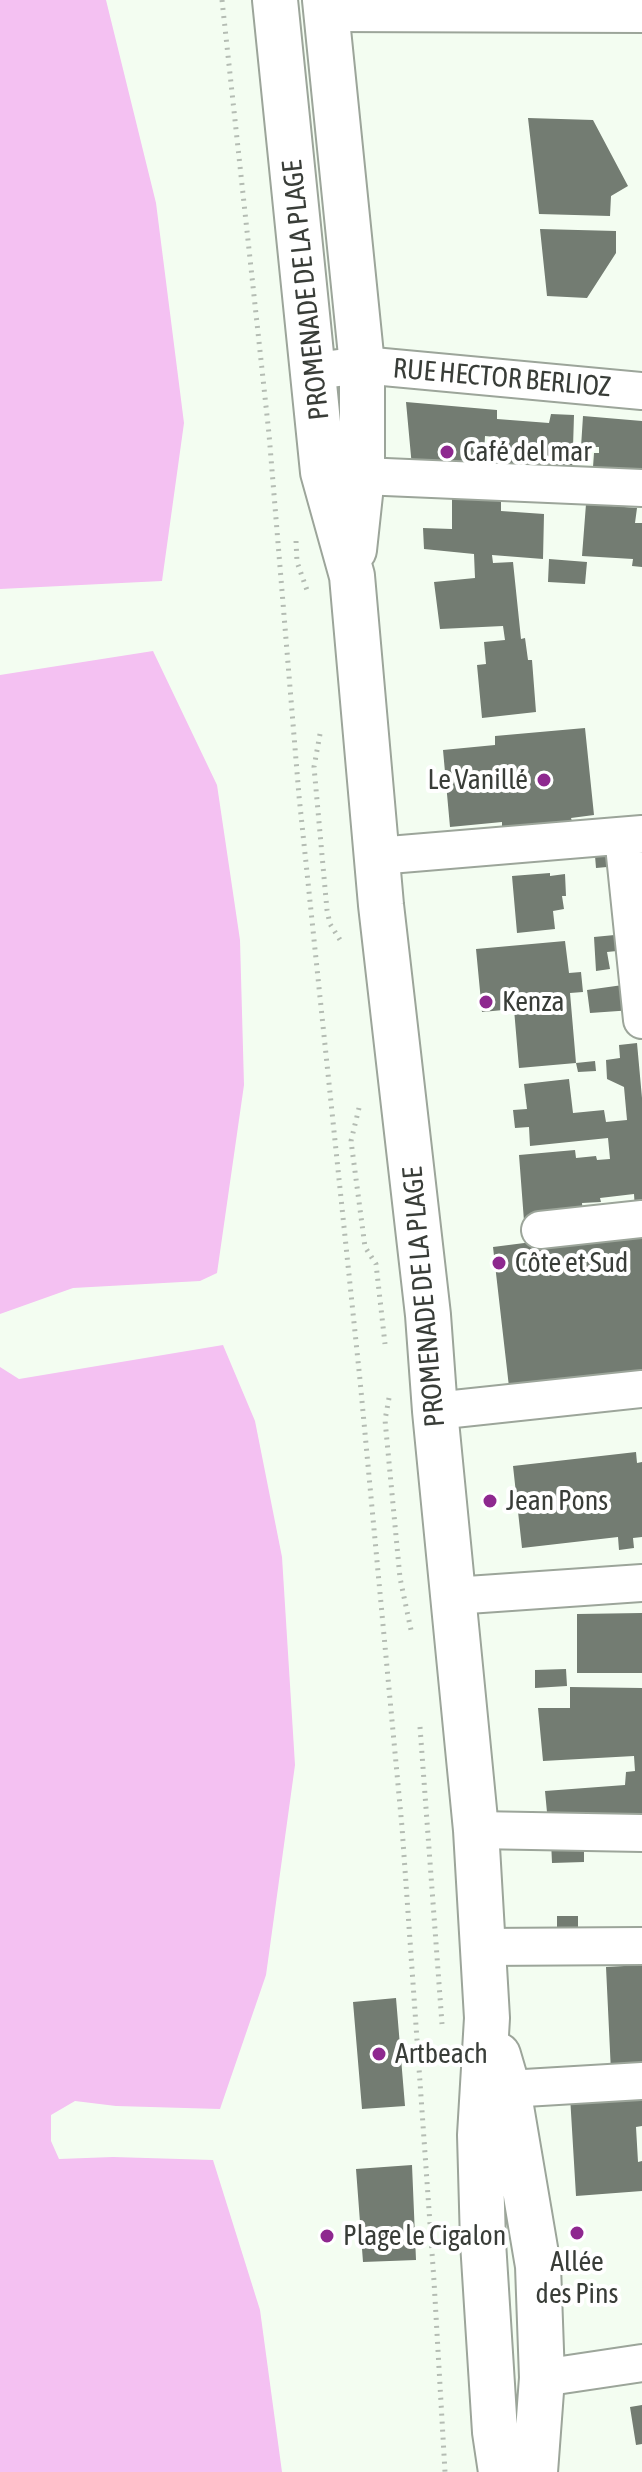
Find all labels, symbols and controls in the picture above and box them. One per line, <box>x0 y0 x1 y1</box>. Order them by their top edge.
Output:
street label: PROMENADE DE LA PLAGE <box>276 158 336 422</box>
street label: RUE HECTOR BERLIOZ <box>392 352 612 404</box>
place label: Café del mar <box>463 435 592 469</box>
marker: Café del mar <box>438 443 456 461</box>
place label: Le Vanillé <box>427 763 528 797</box>
marker: Le Vanillé <box>535 771 553 789</box>
place label: Kenza <box>502 985 565 1019</box>
marker: Kenza <box>477 993 495 1011</box>
street label: PROMENADE DE LA PLAGE <box>396 1166 452 1428</box>
place label: Côte et Sud <box>515 1246 628 1280</box>
marker: Côte et Sud <box>490 1254 508 1272</box>
place label: Jean Pons <box>506 1484 608 1518</box>
marker: Jean Pons <box>481 1492 499 1510</box>
place label: Artbeach <box>395 2037 488 2071</box>
marker: Artbeach <box>370 2045 388 2063</box>
place label: Plage le Cigalon <box>343 2219 506 2253</box>
marker: Allée des Pins <box>568 2224 586 2242</box>
marker: Plage le Cigalon <box>318 2227 336 2245</box>
place label: Allée des Pins <box>536 2245 618 2311</box>

